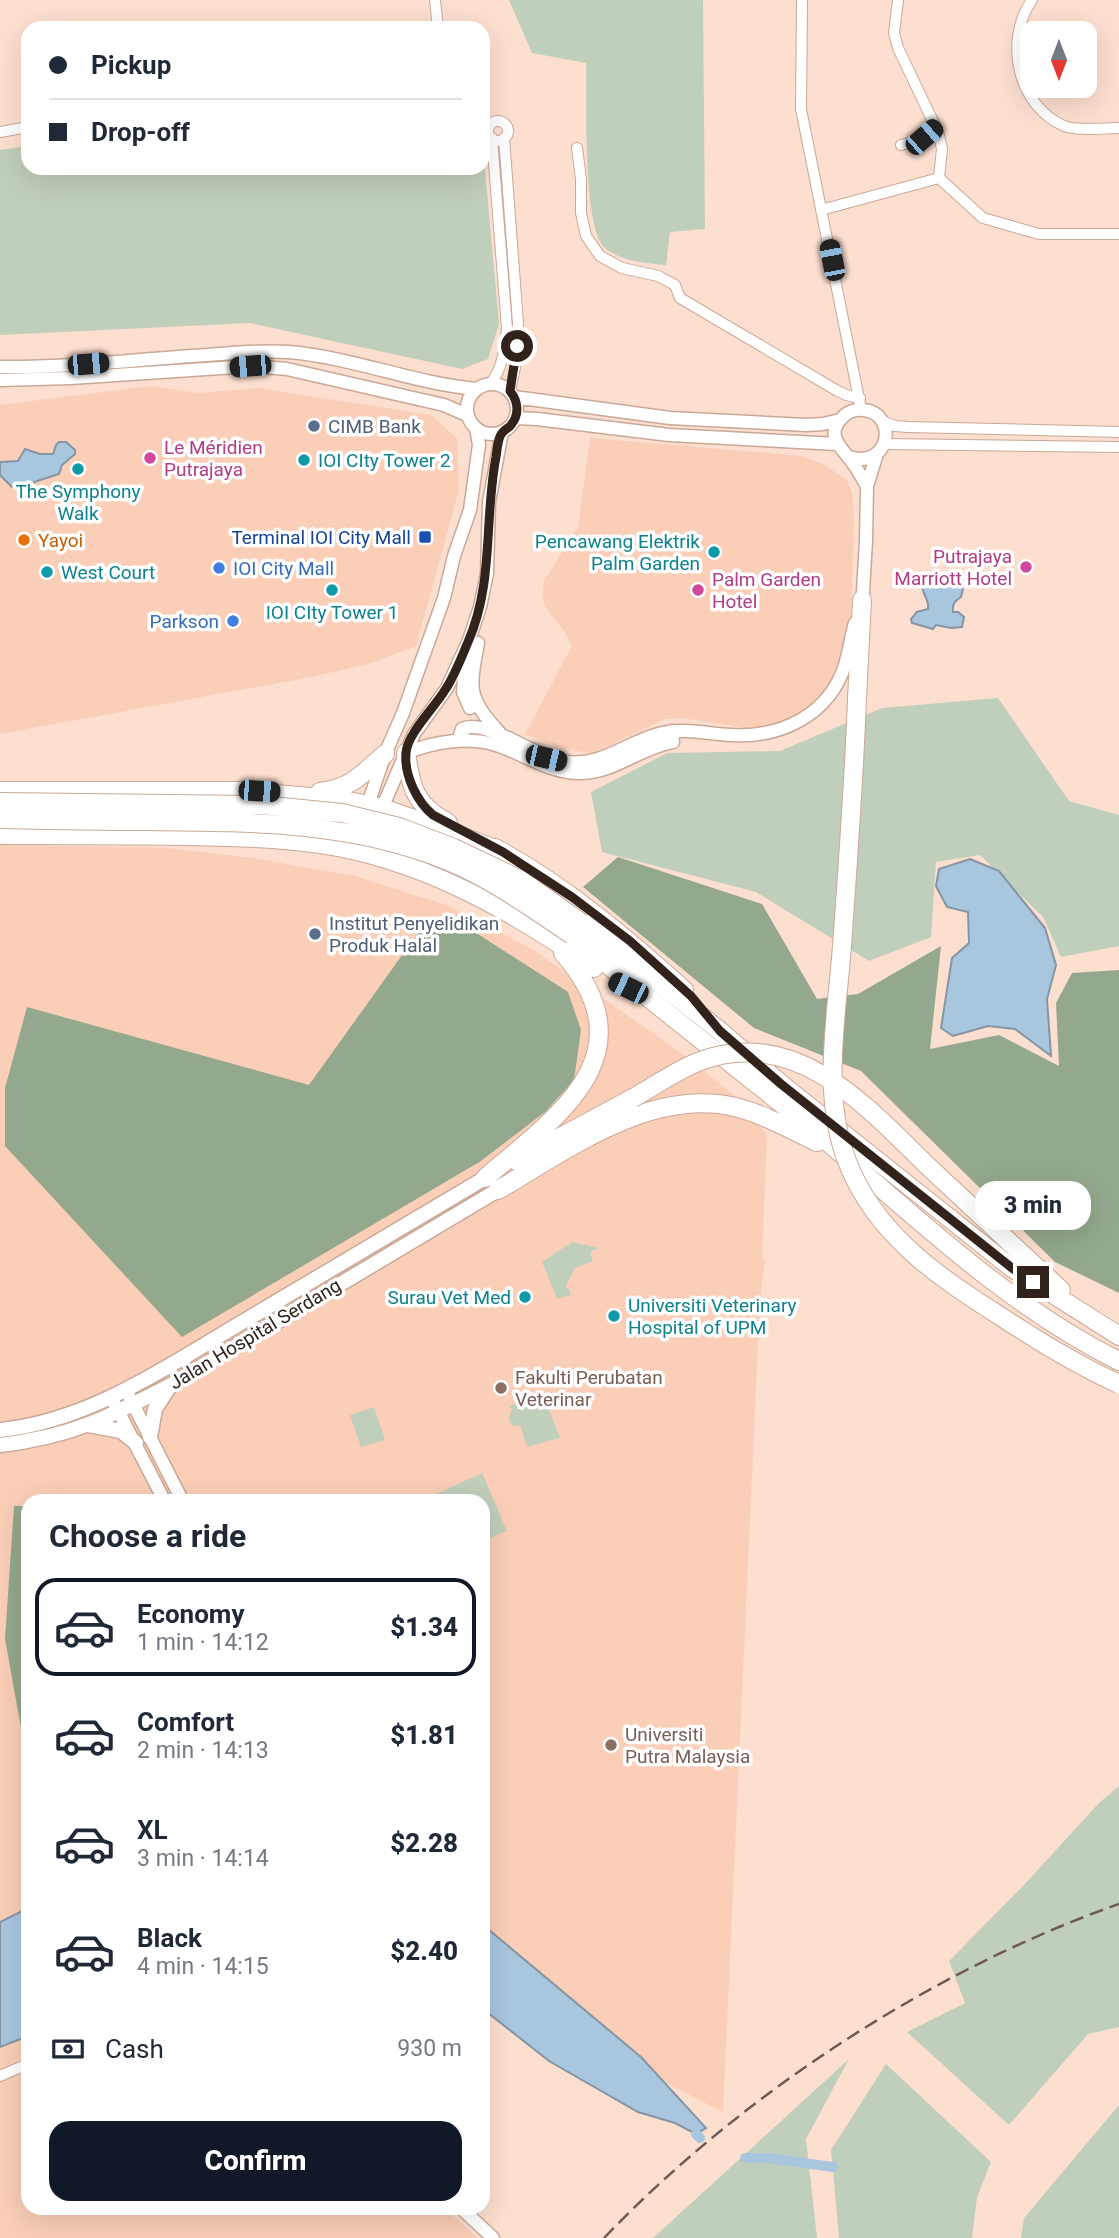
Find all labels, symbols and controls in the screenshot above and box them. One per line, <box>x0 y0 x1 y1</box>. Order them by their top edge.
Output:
north arrow <box>1020 21 1097 98</box>
map controls <box>1020 21 1097 98</box>
text: Pickup <box>91 50 171 80</box>
car <box>902 115 947 159</box>
text: Drop-off <box>91 117 190 147</box>
car <box>818 237 847 283</box>
route start <box>501 330 533 362</box>
car <box>67 352 110 376</box>
car <box>229 354 272 378</box>
place label: CIMB Bank <box>328 415 421 438</box>
marker: CIMB Bank <box>306 418 322 434</box>
place label: Le Méridien Putrajaya <box>164 436 263 481</box>
place label: IOI CIty Tower 2 <box>318 449 451 472</box>
marker: Le Méridien Putrajaya <box>142 450 158 466</box>
marker: IOI CIty Tower 2 <box>296 452 312 468</box>
marker: The Symphony Walk <box>70 461 86 477</box>
place label: The Symphony Walk <box>16 480 140 525</box>
place label: Terminal IOI City Mall <box>231 526 411 549</box>
place label: Yayoi <box>38 529 83 552</box>
marker: Terminal IOI City Mall <box>417 529 433 545</box>
place label: Pencawang Elektrik Palm Garden <box>535 530 700 575</box>
marker: Yayoi <box>16 532 32 548</box>
marker: Pencawang Elektrik Palm Garden <box>706 544 722 560</box>
place label: Putrajaya Marriott Hotel <box>894 545 1012 590</box>
place label: IOI City Mall <box>233 557 334 580</box>
marker: Putrajaya Marriott Hotel <box>1018 559 1034 575</box>
marker: IOI City Mall <box>211 560 227 576</box>
place label: West Court <box>61 561 155 584</box>
marker: West Court <box>39 564 55 580</box>
place label: Palm Garden Hotel <box>712 568 821 613</box>
marker: IOI CIty Tower 1 <box>324 582 340 598</box>
marker: Palm Garden Hotel <box>690 582 706 598</box>
place label: IOI CIty Tower 1 <box>266 601 398 624</box>
place label: Parkson <box>150 610 219 633</box>
marker: Parkson <box>225 613 241 629</box>
car <box>524 743 569 773</box>
car <box>238 779 281 803</box>
place label: Institut Penyelidikan Produk Halal <box>329 912 499 957</box>
marker: Institut Penyelidikan Produk Halal <box>307 926 323 942</box>
car <box>605 969 652 1007</box>
callout: 3 min <box>975 1180 1091 1230</box>
text: 3 min <box>1004 1192 1062 1219</box>
route end <box>1017 1266 1049 1298</box>
street label: Jalan Hospital Serdang <box>165 1274 345 1394</box>
place label: Surau Vet Med <box>388 1286 511 1309</box>
marker: Surau Vet Med <box>517 1289 533 1305</box>
place label: Universiti Veterinary Hospital of UPM <box>628 1294 797 1339</box>
marker: Universiti Veterinary Hospital of UPM <box>606 1308 622 1324</box>
place label: Fakulti Perubatan Veterinar <box>515 1366 663 1411</box>
marker: Fakulti Perubatan Veterinar <box>493 1380 509 1396</box>
text: Choose a ride <box>49 1517 246 1555</box>
icon: car <box>53 1596 116 1659</box>
text: Economy <box>137 1599 244 1629</box>
text: $1.34 <box>390 1612 458 1642</box>
text: 1 min · 14:12 <box>137 1629 269 1656</box>
icon: car <box>53 1704 116 1767</box>
text: Comfort <box>137 1707 234 1737</box>
text: $1.81 <box>390 1720 458 1750</box>
place label: Universiti Putra Malaysia <box>625 1723 750 1768</box>
text: 2 min · 14:13 <box>137 1737 269 1764</box>
marker: Universiti Putra Malaysia <box>603 1737 619 1753</box>
icon: car <box>53 1812 116 1875</box>
text: XL <box>137 1815 168 1845</box>
text: $2.28 <box>390 1828 458 1858</box>
text: 3 min · 14:14 <box>137 1845 269 1872</box>
icon: car <box>53 1920 116 1983</box>
text: Black <box>137 1923 202 1953</box>
text: $2.40 <box>390 1936 458 1966</box>
text: 4 min · 14:15 <box>137 1953 269 1980</box>
icon: cash <box>49 2030 87 2068</box>
text: Cash <box>105 2034 164 2064</box>
text: 930 m <box>397 2035 462 2062</box>
button: Confirm <box>49 2121 462 2201</box>

